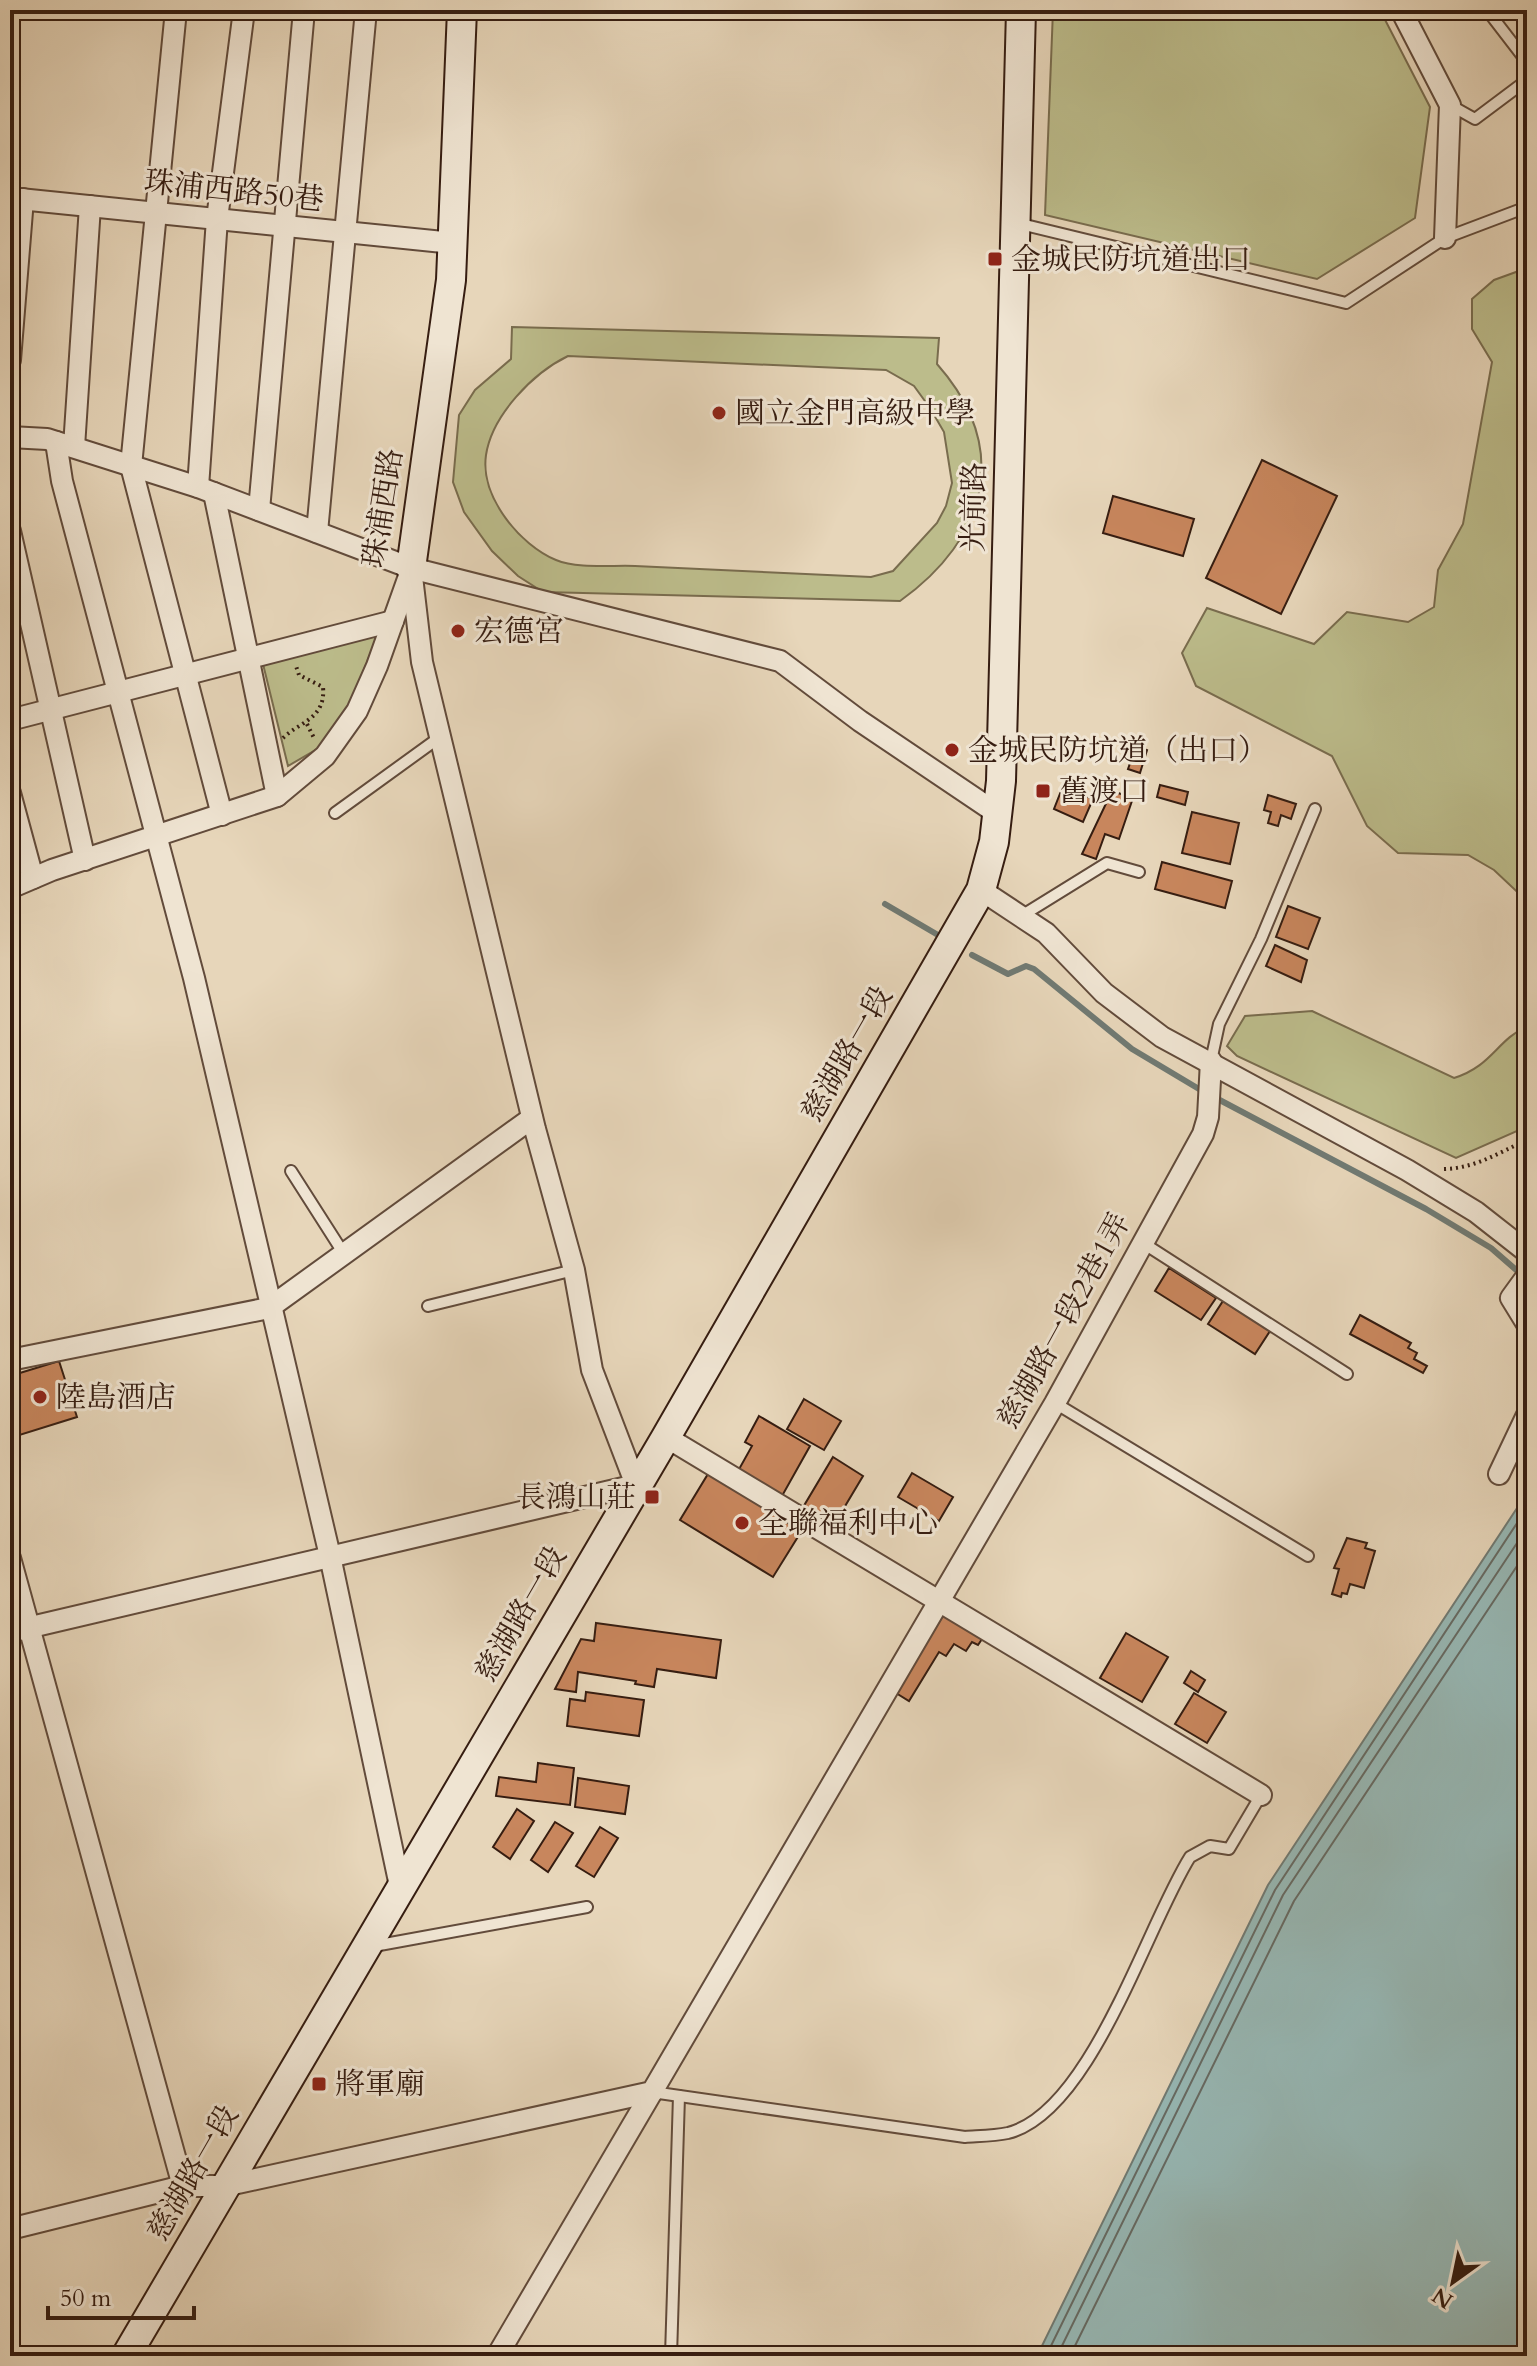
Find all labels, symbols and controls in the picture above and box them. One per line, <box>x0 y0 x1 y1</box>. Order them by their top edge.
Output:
street label: 珠浦西路50巷 <box>142 161 326 221</box>
place label: 金城民防坑道出口 <box>1011 239 1251 280</box>
marker: 金城民防坑道出口 <box>986 250 1004 268</box>
place label: 國立金門高級中學 <box>735 393 975 434</box>
marker: 國立金門高級中學 <box>710 404 728 422</box>
street label: 珠浦西路 <box>353 446 413 570</box>
street label: 光前路 <box>953 462 995 552</box>
place label: 宏德宮 <box>474 611 564 652</box>
marker: 宏德宮 <box>449 622 467 640</box>
place label: 金城民防坑道（出口） <box>968 730 1268 771</box>
marker: 金城民防坑道（出口） <box>943 741 961 759</box>
place label: 舊渡口 <box>1059 771 1149 812</box>
marker: 舊渡口 <box>1034 782 1052 800</box>
street label: 慈湖路一段 <box>792 979 902 1129</box>
street label: 慈湖路一段2巷1弄 <box>988 1206 1140 1436</box>
place label: 陸島酒店 <box>56 1377 176 1418</box>
marker: 陸島酒店 <box>31 1388 49 1406</box>
place label: 長鴻山莊 <box>516 1477 636 1518</box>
marker: 長鴻山莊 <box>643 1488 661 1506</box>
place label: 全聯福利中心 <box>758 1503 938 1544</box>
marker: 全聯福利中心 <box>733 1514 751 1532</box>
street label: 慈湖路一段 <box>466 1539 576 1689</box>
place label: 將軍廟 <box>335 2064 425 2105</box>
marker: 將軍廟 <box>310 2075 328 2093</box>
street label: 慈湖路一段 <box>138 2098 248 2248</box>
north arrow <box>1413 2242 1493 2322</box>
scale bar <box>48 2270 194 2320</box>
text: N <box>1426 2280 1459 2316</box>
text: 50 m <box>60 2282 112 2315</box>

